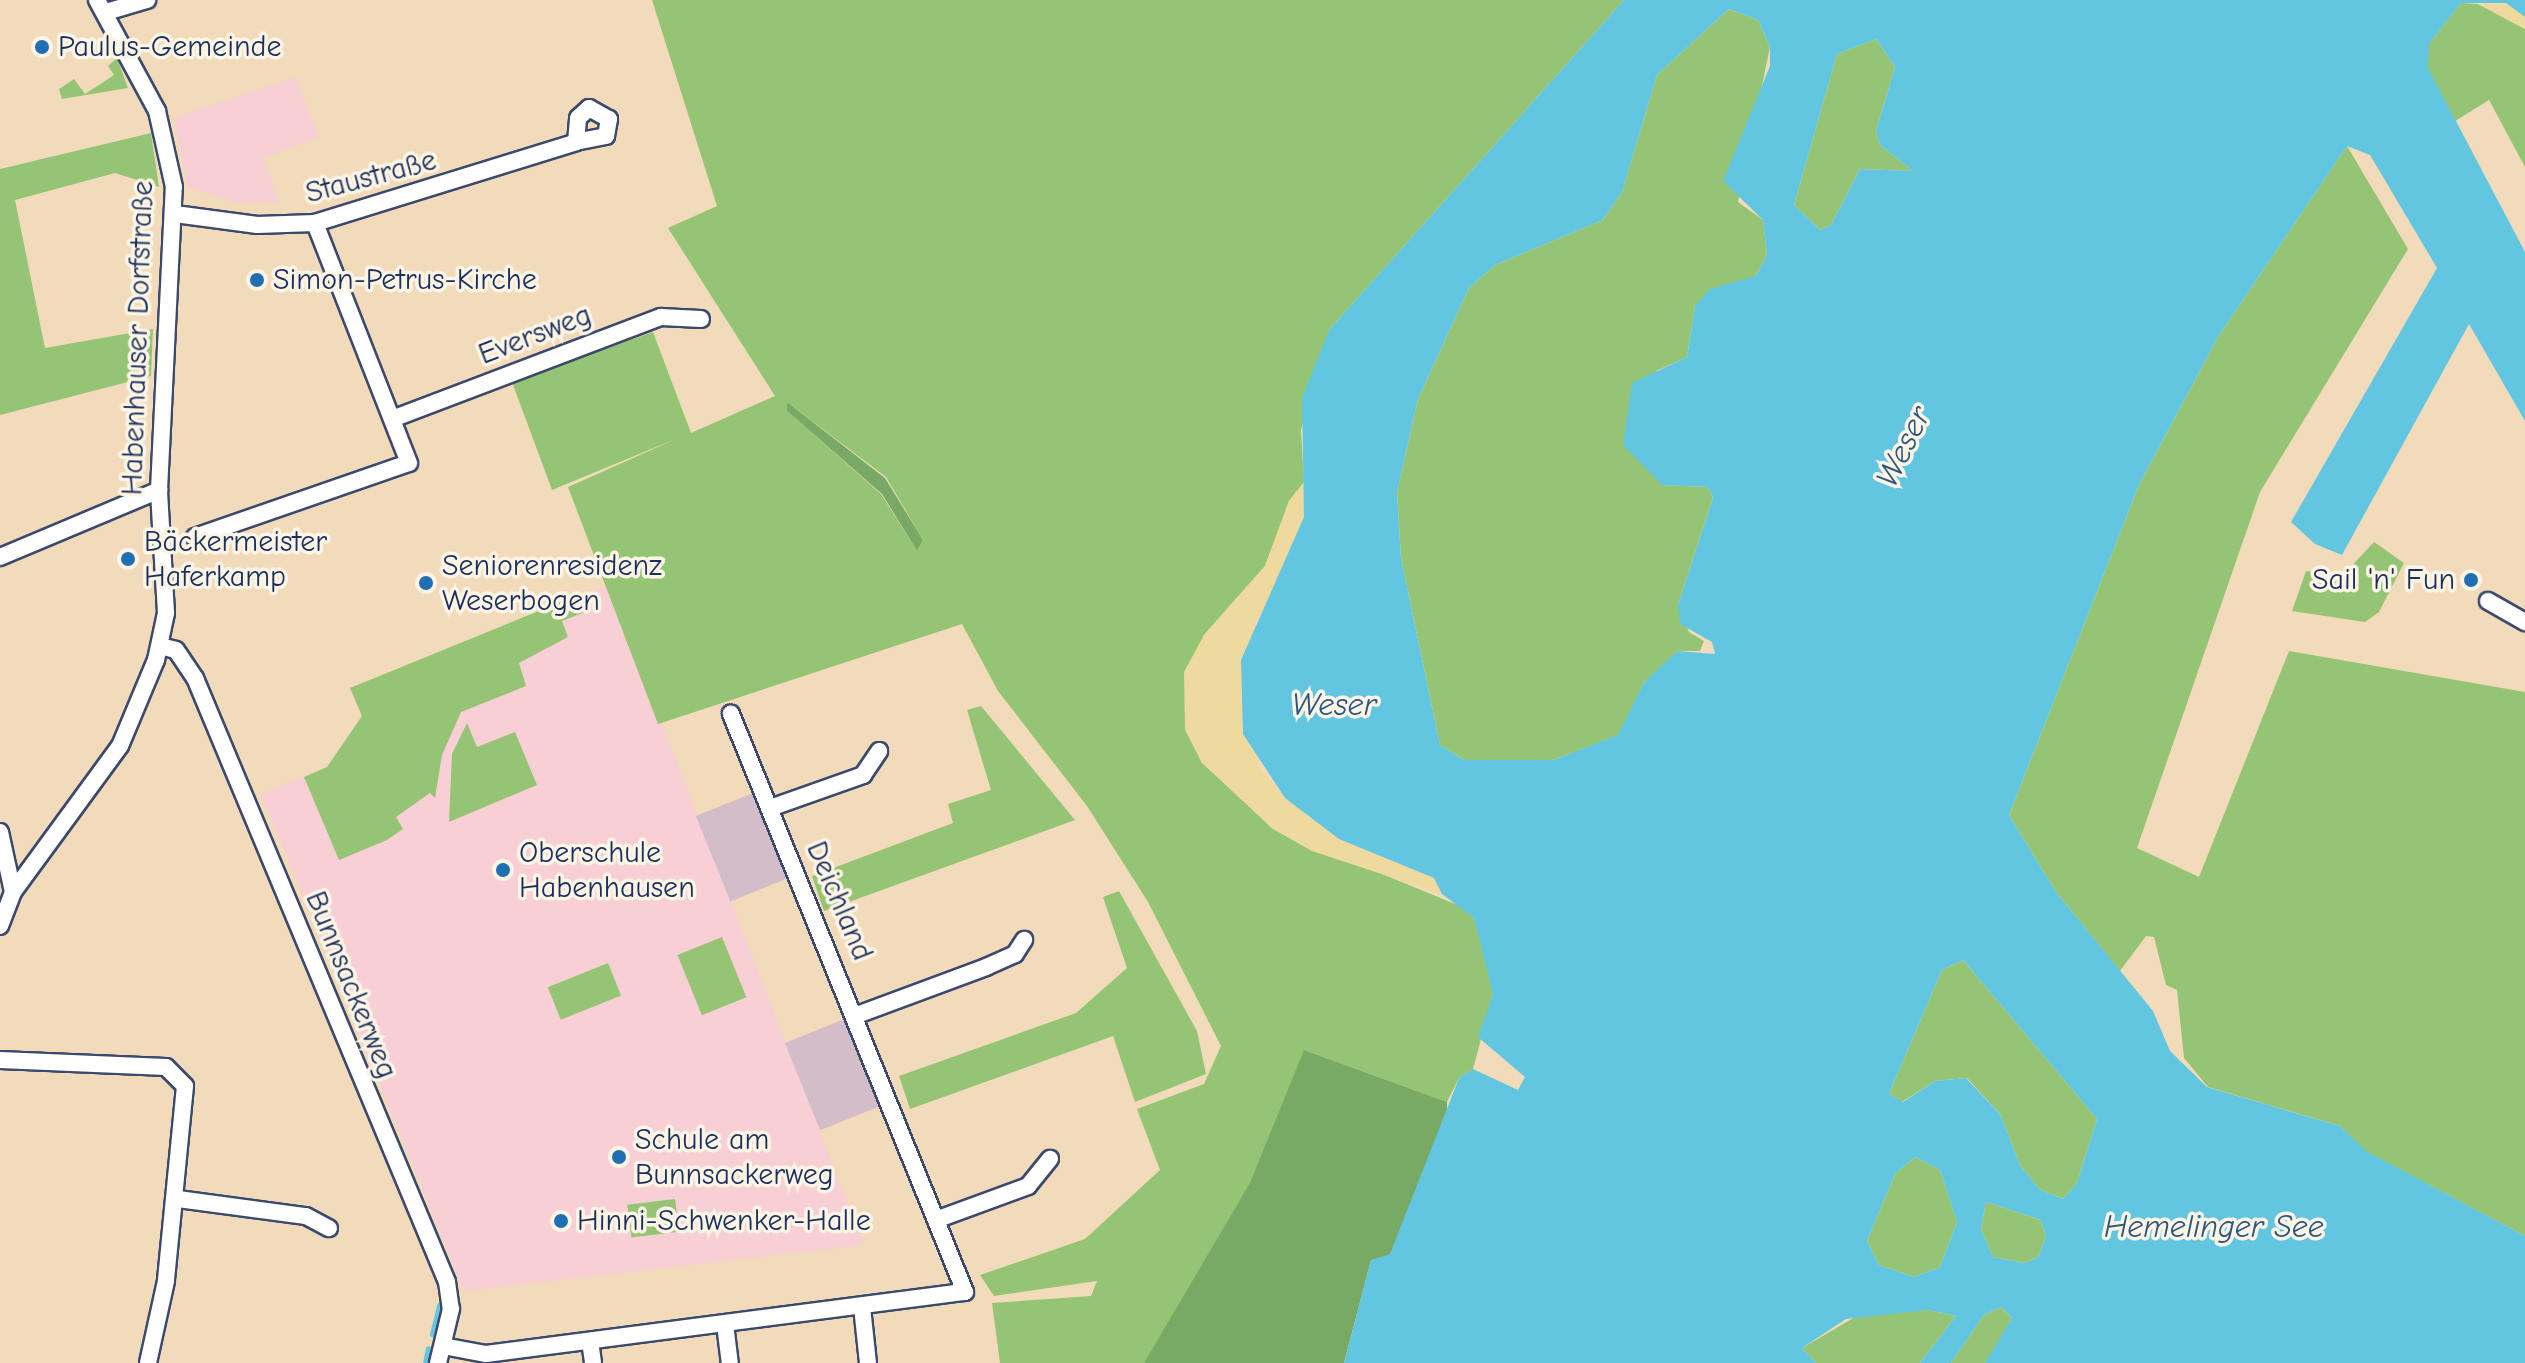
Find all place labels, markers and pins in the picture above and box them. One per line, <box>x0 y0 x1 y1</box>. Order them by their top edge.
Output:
place label: Paulus-Gemeinde <box>58 29 281 65</box>
marker: Paulus-Gemeinde <box>33 38 51 56</box>
place label: Simon-Petrus-Kirche <box>273 262 537 298</box>
marker: Simon-Petrus-Kirche <box>248 271 266 289</box>
place label: Bäckermeister Haferkamp <box>144 524 327 594</box>
place label: Seniorenresidenz Weserbogen <box>442 548 662 618</box>
marker: Bäckermeister Haferkamp <box>119 550 137 568</box>
place label: Sail 'n' Fun <box>2312 562 2455 598</box>
marker: Sail 'n' Fun <box>2462 571 2480 589</box>
marker: Seniorenresidenz Weserbogen <box>417 574 435 592</box>
place label: Oberschule Habenhausen <box>519 835 695 906</box>
marker: Oberschule Habenhausen <box>494 861 512 879</box>
place label: Schule am Bunnsackerweg <box>635 1122 834 1192</box>
marker: Schule am Bunnsackerweg <box>610 1148 628 1166</box>
place label: Hinni-Schwenker-Halle <box>577 1203 871 1239</box>
marker: Hinni-Schwenker-Halle <box>552 1212 570 1230</box>

